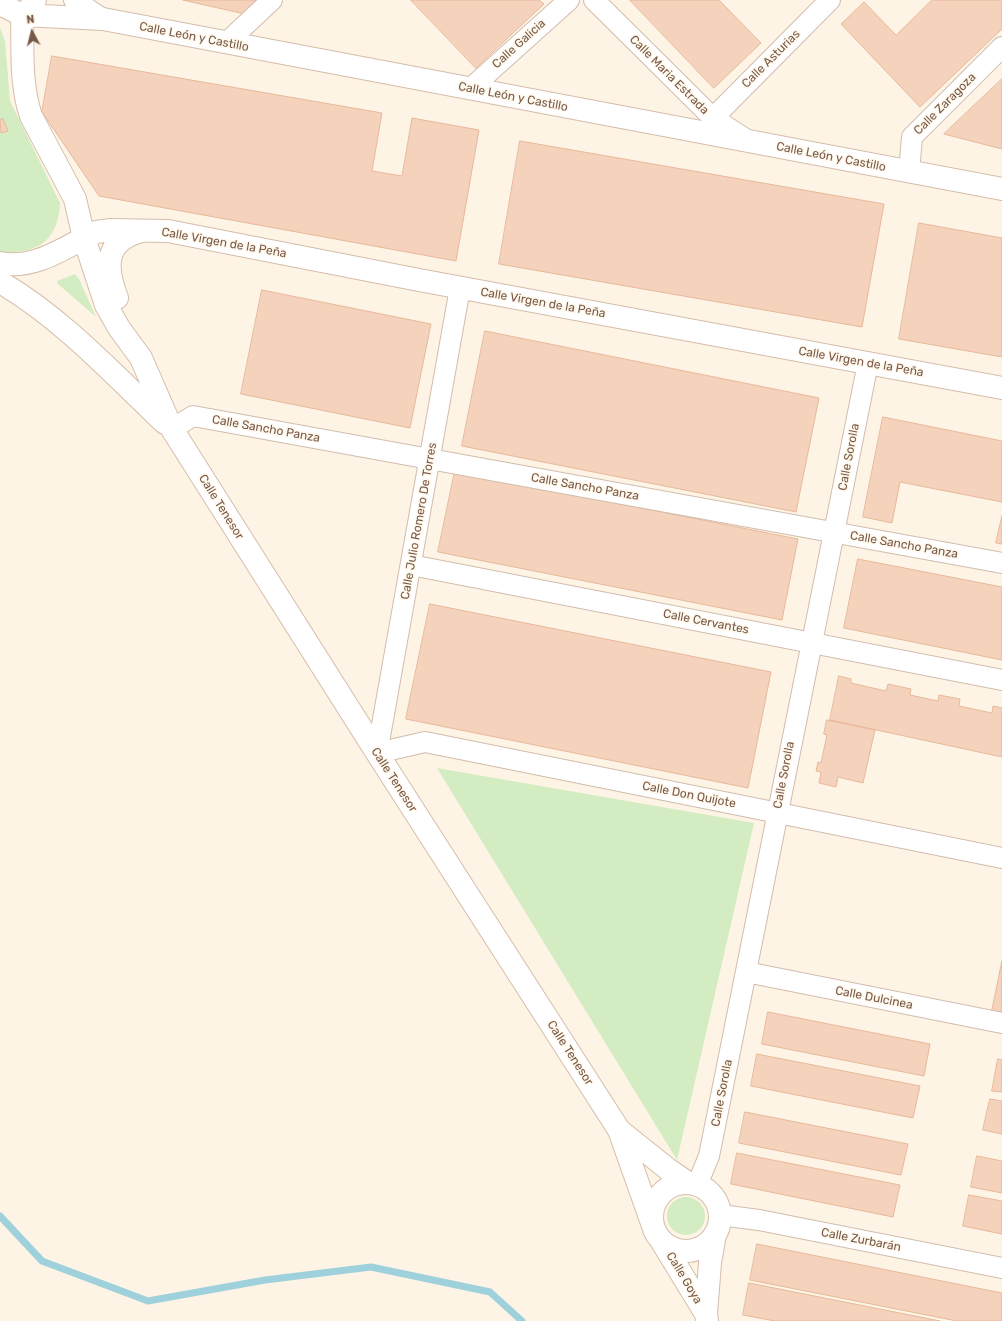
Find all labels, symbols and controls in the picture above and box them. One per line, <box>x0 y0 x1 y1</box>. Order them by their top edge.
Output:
north arrow <box>12 12 52 52</box>
text: N <box>26 13 35 27</box>
street label: Calle Galicia <box>489 16 549 72</box>
street label: Calle León y Castillo <box>138 19 250 55</box>
street label: Calle Asturias <box>739 27 803 91</box>
street label: Calle Maria Estrada <box>626 32 712 118</box>
street label: Calle Zaragoza <box>911 70 979 138</box>
street label: Calle León y Castillo <box>457 79 569 115</box>
street label: Calle León y Castillo <box>775 139 887 175</box>
street label: Calle Virgen de la Peña <box>160 225 288 261</box>
street label: Calle Virgen de la Peña <box>479 285 607 321</box>
street label: Calle Virgen de la Peña <box>797 344 925 380</box>
street label: Calle Sancho Panza <box>211 412 321 446</box>
street label: Calle Sorolla <box>835 422 863 492</box>
street label: Calle Julio Romero De Torres <box>398 441 440 601</box>
street label: Calle Sancho Panza <box>530 470 640 504</box>
street label: Calle Tenesor <box>195 472 247 542</box>
street label: Calle Sancho Panza <box>849 528 959 562</box>
street label: Calle Cervantes <box>662 607 750 637</box>
street label: Calle Sorolla <box>770 740 798 810</box>
street label: Calle Tenesor <box>368 745 420 815</box>
street label: Calle Don Quijote <box>641 779 737 811</box>
street label: Calle Dulcinea <box>834 983 914 1013</box>
street label: Calle Tenesor <box>544 1018 596 1088</box>
street label: Calle Sorolla <box>708 1058 736 1128</box>
street label: Calle Zurbarán <box>820 1225 902 1255</box>
street label: Calle Goya <box>663 1249 705 1307</box>

